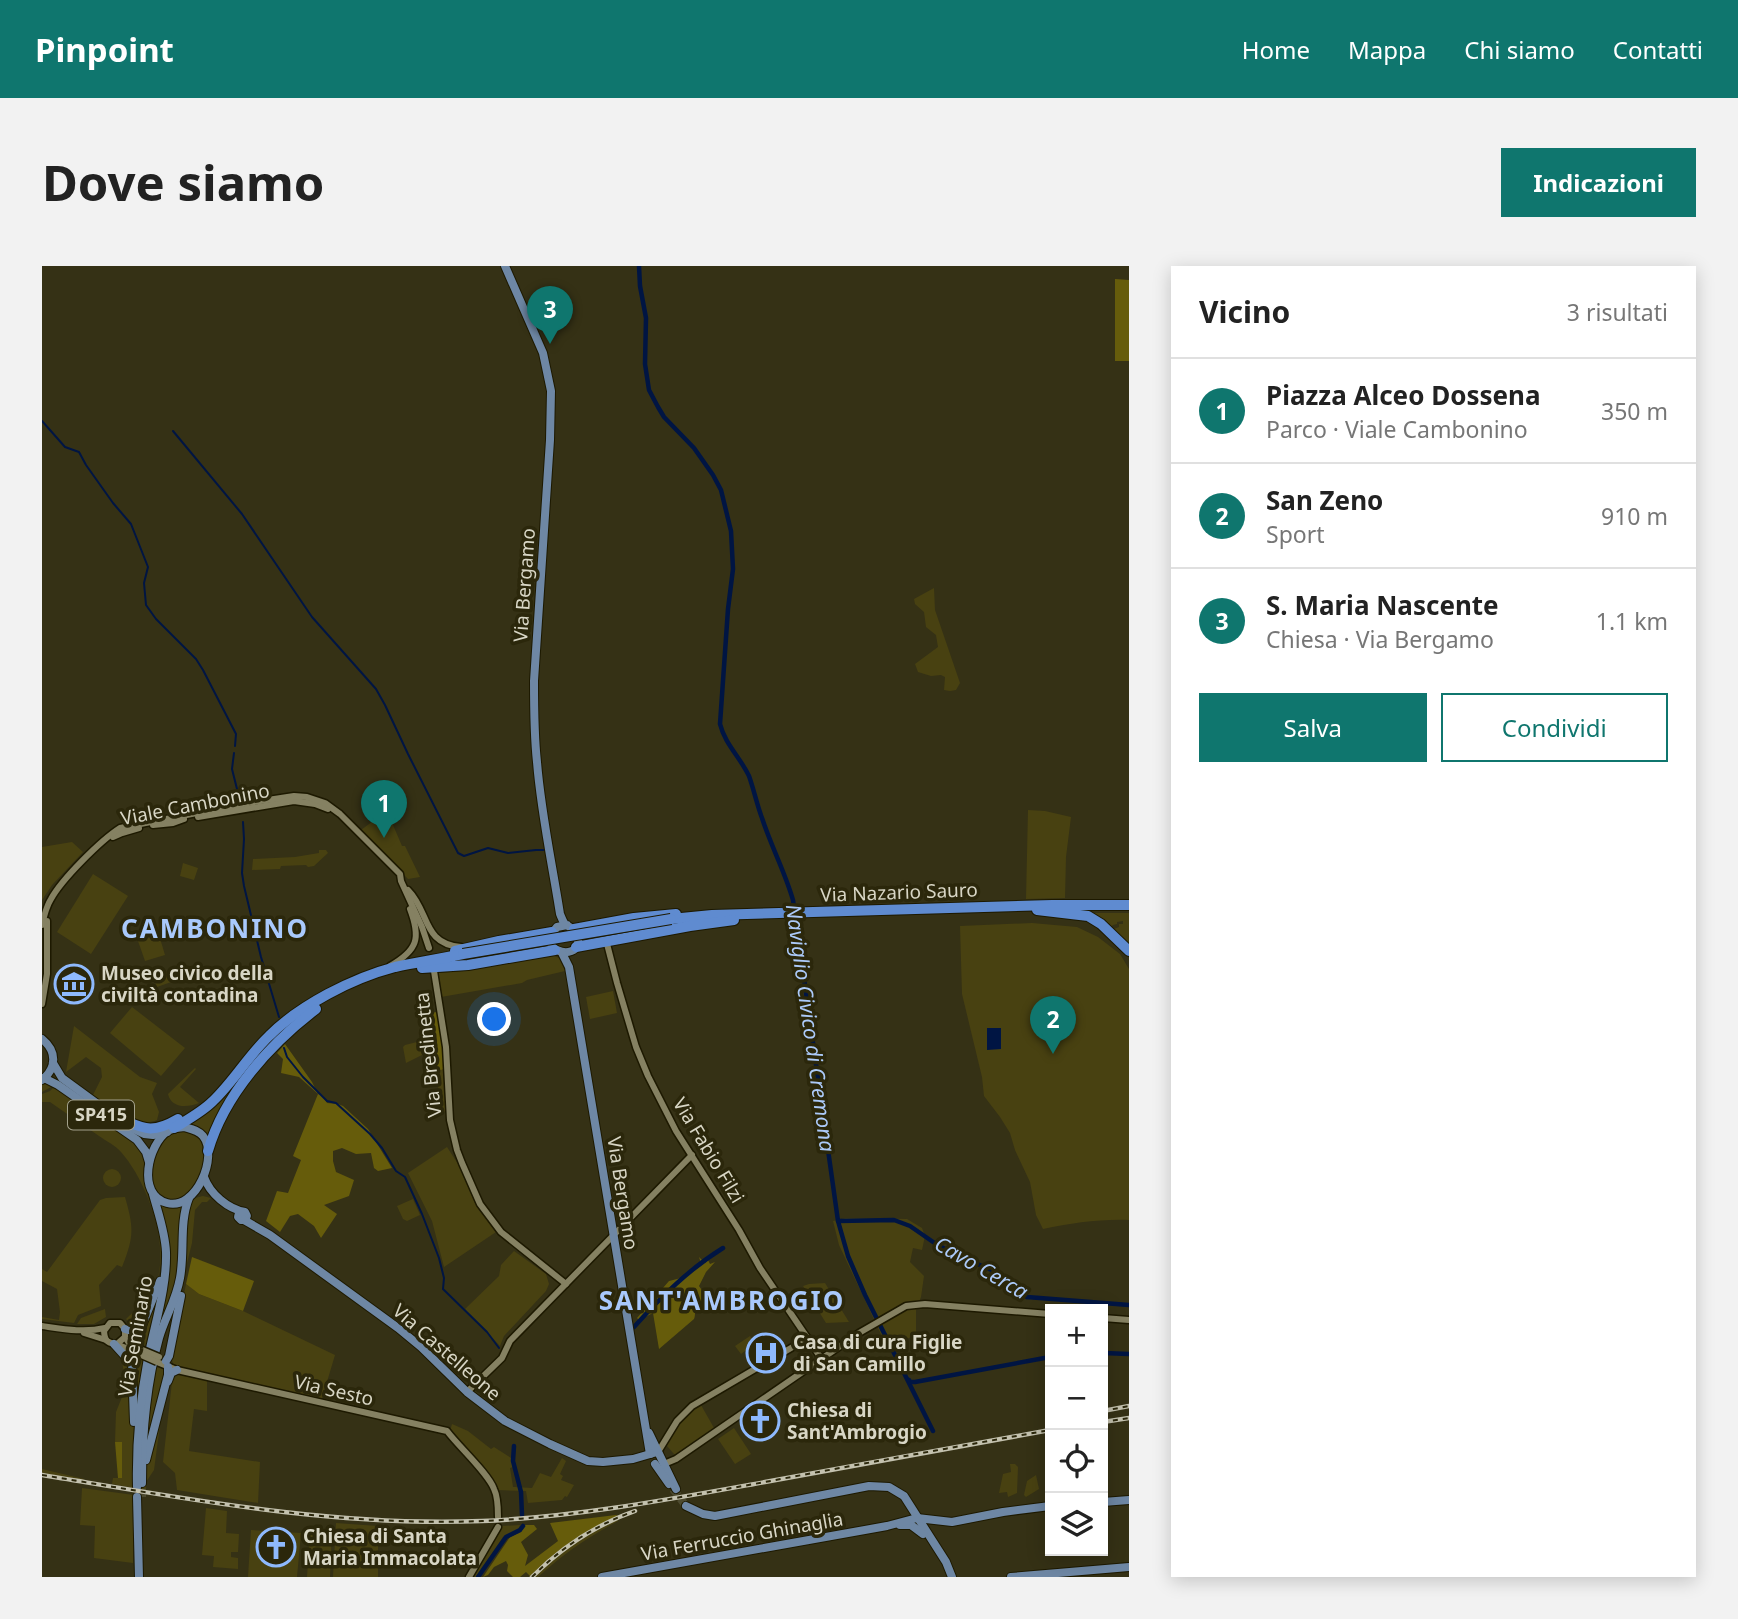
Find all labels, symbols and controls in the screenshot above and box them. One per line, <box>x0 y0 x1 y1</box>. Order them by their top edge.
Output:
text: Pinpoint <box>35 27 174 72</box>
text: Home <box>1242 33 1310 66</box>
text: Mappa <box>1348 33 1426 66</box>
text: Chi siamo <box>1464 33 1575 66</box>
text: Contatti <box>1613 33 1703 66</box>
button: Indicazioni <box>1501 148 1696 217</box>
text: Dove siamo <box>42 149 325 215</box>
pin: 3 <box>527 286 573 344</box>
text: Vicino <box>1199 291 1290 332</box>
text: 3 risultati <box>1567 296 1668 328</box>
text: Piazza Alceo Dossena <box>1266 377 1541 413</box>
text: 1 <box>1215 395 1229 427</box>
text: 350 m <box>1601 395 1668 427</box>
text: Parco · Viale Cambonino <box>1266 413 1528 445</box>
text: San Zeno <box>1266 482 1383 518</box>
text: 2 <box>1215 500 1229 532</box>
text: 910 m <box>1601 500 1668 532</box>
text: Sport <box>1266 518 1325 550</box>
street label: Via Bergamo <box>507 527 541 643</box>
text: S. Maria Nascente <box>1266 587 1499 623</box>
text: 3 <box>1215 605 1229 637</box>
text: 1.1 km <box>1596 605 1668 637</box>
text: Chiesa · Via Bergamo <box>1266 623 1494 655</box>
button: Salva <box>1199 693 1427 762</box>
button: Condividi <box>1441 693 1668 762</box>
street label: Viale Cambonino <box>118 777 272 831</box>
pin: 1 <box>361 780 407 838</box>
street label: Via Nazario Sauro <box>820 876 978 908</box>
water label: Naviglio Civico di Cremona <box>780 902 842 1154</box>
district label: CAMBONINO <box>121 910 309 946</box>
place label: Museo civico della civiltà contadina <box>101 960 274 1008</box>
museum icon: Museo civico della civiltà contadina <box>53 963 95 1005</box>
street label: Via Bredinetta <box>408 991 448 1119</box>
pin: 2 <box>1030 996 1076 1054</box>
your location <box>477 1002 511 1036</box>
street label: Via Fabio Filzi <box>667 1092 751 1208</box>
road number: SP415 <box>68 1100 134 1130</box>
street label: Via Bergamo <box>601 1135 645 1251</box>
water label: Cavo Cerca <box>930 1229 1033 1305</box>
street label: Via Seminario <box>112 1273 158 1399</box>
district label: SANT'AMBROGIO <box>599 1282 845 1318</box>
street label: Via Castelleone <box>387 1298 507 1406</box>
map controls <box>1045 1304 1108 1556</box>
button: + <box>1045 1304 1108 1367</box>
place label: Casa di cura Figlie di San Camillo <box>793 1329 962 1377</box>
hospital icon: Casa di cura Figlie di San Camillo <box>745 1332 787 1374</box>
button: − <box>1045 1367 1108 1430</box>
street label: Via Sesto <box>292 1368 376 1412</box>
place label: Chiesa di Sant'Ambrogio <box>787 1397 927 1445</box>
church icon: Chiesa di Sant'Ambrogio <box>739 1400 781 1442</box>
button: locate <box>1045 1430 1108 1493</box>
button: layers <box>1045 1493 1108 1556</box>
street label: Via Ferruccio Ghinaglia <box>639 1505 845 1567</box>
place label: Chiesa di Santa Maria Immacolata <box>303 1523 477 1571</box>
church icon: Chiesa di Santa Maria Immacolata <box>255 1526 297 1568</box>

